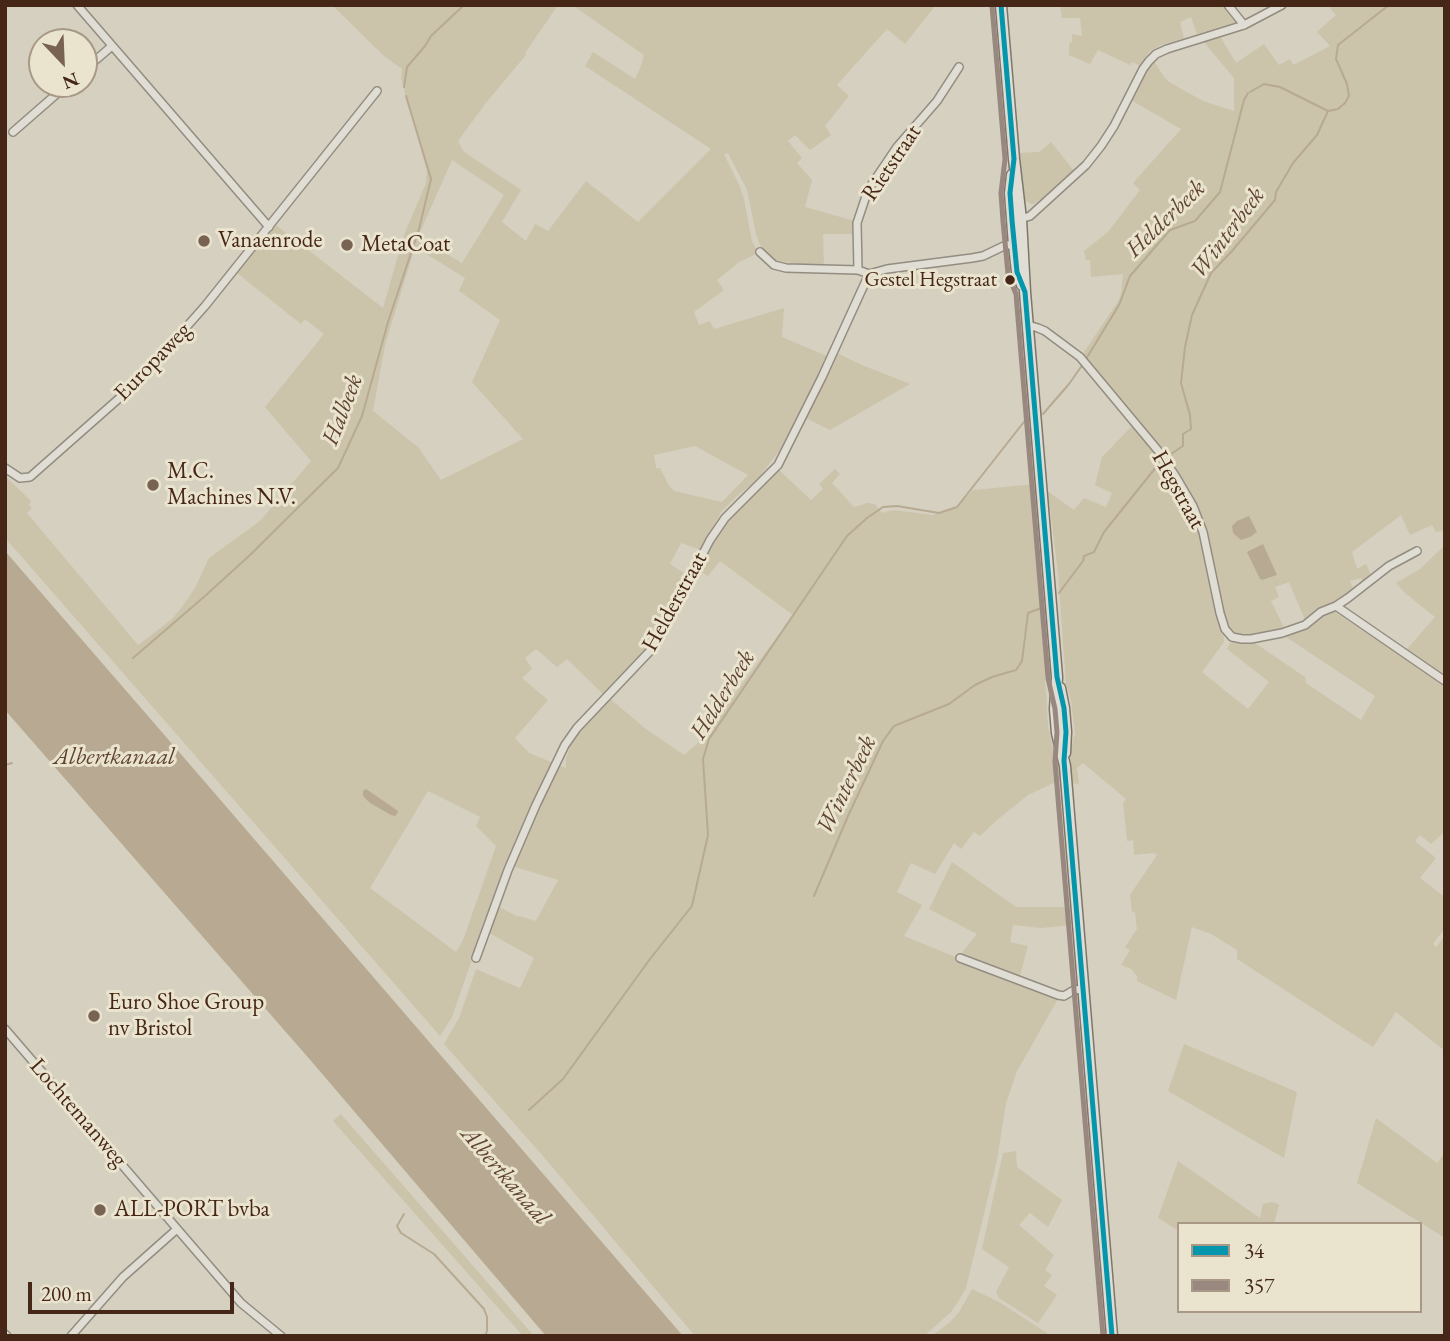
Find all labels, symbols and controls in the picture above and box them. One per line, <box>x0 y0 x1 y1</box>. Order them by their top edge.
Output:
north arrow <box>28 28 98 98</box>
text: N <box>59 66 83 95</box>
street label: Rietstraat <box>856 120 928 206</box>
water label: Helderbeek <box>1120 174 1212 264</box>
water label: Winterbeek <box>1185 182 1271 284</box>
place label: Vanaenrode <box>218 227 322 255</box>
place label: MetaCoat <box>361 231 450 259</box>
marker: Vanaenrode <box>196 233 212 249</box>
marker: MetaCoat <box>339 237 355 253</box>
place label: Gestel Hegstraat <box>865 267 997 293</box>
marker: Gestel Hegstraat <box>1003 273 1017 287</box>
street label: Europaweg <box>109 317 197 407</box>
water label: Halbeek <box>316 371 370 449</box>
street label: Hegstraat <box>1145 446 1211 534</box>
place label: M.C. Machines N.V. <box>167 458 296 512</box>
marker: M.C. Machines N.V. <box>145 477 161 493</box>
street label: Helderstraat <box>636 548 714 656</box>
water label: Helderbeek <box>684 645 762 745</box>
water label: Winterbeek <box>811 731 883 839</box>
water label: Albertkanaal <box>53 743 175 771</box>
place label: Euro Shoe Group nv Bristol <box>108 989 264 1043</box>
marker: Euro Shoe Group nv Bristol <box>86 1008 102 1024</box>
street label: Lochtemanweg <box>23 1053 133 1173</box>
water label: Albertkanaal <box>454 1121 556 1231</box>
place label: ALL-PORT bvba <box>114 1196 270 1224</box>
marker: ALL-PORT bvba <box>92 1202 108 1218</box>
legend <box>1177 1222 1422 1313</box>
text: 34 <box>1244 1237 1264 1264</box>
scale bar <box>32 1268 238 1312</box>
text: 357 <box>1244 1272 1274 1299</box>
text: 200 m <box>41 1280 92 1307</box>

